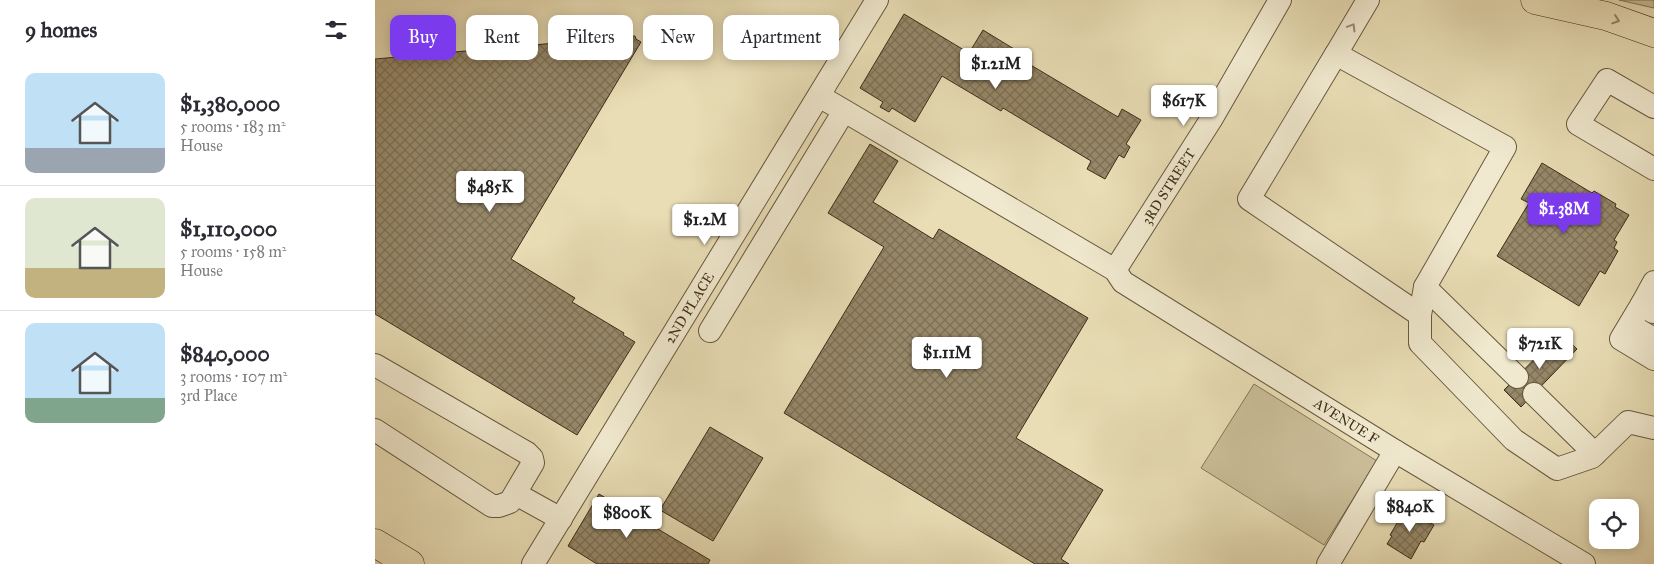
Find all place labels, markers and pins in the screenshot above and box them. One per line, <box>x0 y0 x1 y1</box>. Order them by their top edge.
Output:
pin: $1.21M <box>955 48 1037 90</box>
pin: $617K <box>1149 84 1219 127</box>
pin: $485K <box>455 170 525 213</box>
pin: $1.38M <box>1523 192 1605 235</box>
pin: $1.2M <box>670 204 740 246</box>
pin: $721K <box>1505 328 1575 370</box>
pin: $1.11M <box>906 336 988 379</box>
pin: $840K <box>1375 490 1445 533</box>
pin: $800K <box>592 496 662 539</box>

